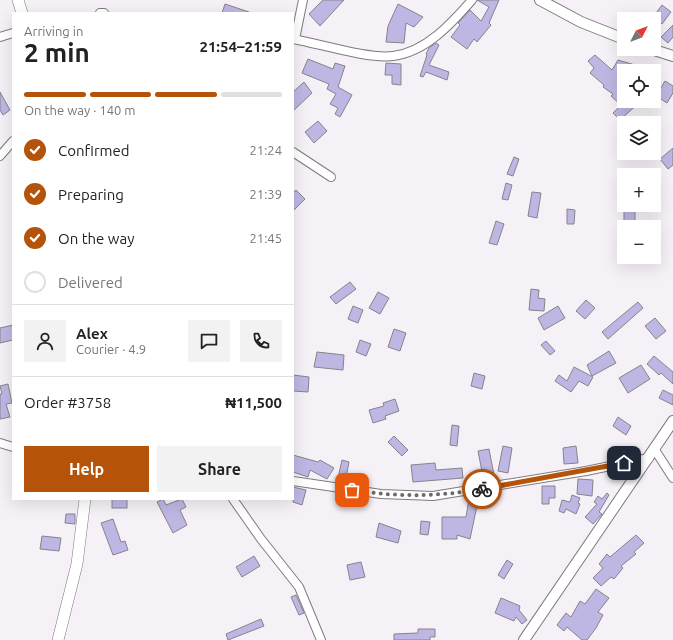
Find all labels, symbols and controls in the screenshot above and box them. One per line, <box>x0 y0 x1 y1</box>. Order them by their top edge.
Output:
north arrow <box>617 12 661 56</box>
map controls <box>617 12 661 264</box>
text: Arriving in <box>24 24 83 38</box>
text: 2 min <box>24 38 90 67</box>
text: 21:54–21:59 <box>199 38 282 55</box>
button: locate <box>617 64 661 108</box>
text: On the way · 140 m <box>24 103 136 117</box>
button: layers <box>617 116 661 160</box>
icon: check <box>24 139 46 161</box>
text: Confirmed <box>58 142 130 159</box>
text: 21:24 <box>249 143 282 157</box>
button: + <box>617 168 661 212</box>
icon: check <box>24 183 46 205</box>
text: Preparing <box>58 186 124 203</box>
text: 21:39 <box>249 187 282 201</box>
button: − <box>617 220 661 264</box>
icon: check <box>24 227 46 249</box>
text: On the way <box>58 230 134 247</box>
text: 21:45 <box>249 231 282 245</box>
text: Delivered <box>58 274 123 291</box>
button: person <box>24 320 66 362</box>
button: chat <box>188 320 230 362</box>
button: phone <box>240 320 282 362</box>
text: Alex <box>76 325 108 342</box>
text: Courier · 4.9 <box>76 342 146 356</box>
text: Order #3758 <box>24 394 111 411</box>
text: ₦11,500 <box>225 394 282 411</box>
button: Help <box>24 446 149 492</box>
button: Share <box>157 446 282 492</box>
pin <box>607 446 641 480</box>
icon: home <box>613 452 635 474</box>
courier <box>462 469 502 509</box>
pin <box>335 473 369 507</box>
icon: bike <box>471 478 493 500</box>
icon: bag <box>341 479 363 501</box>

